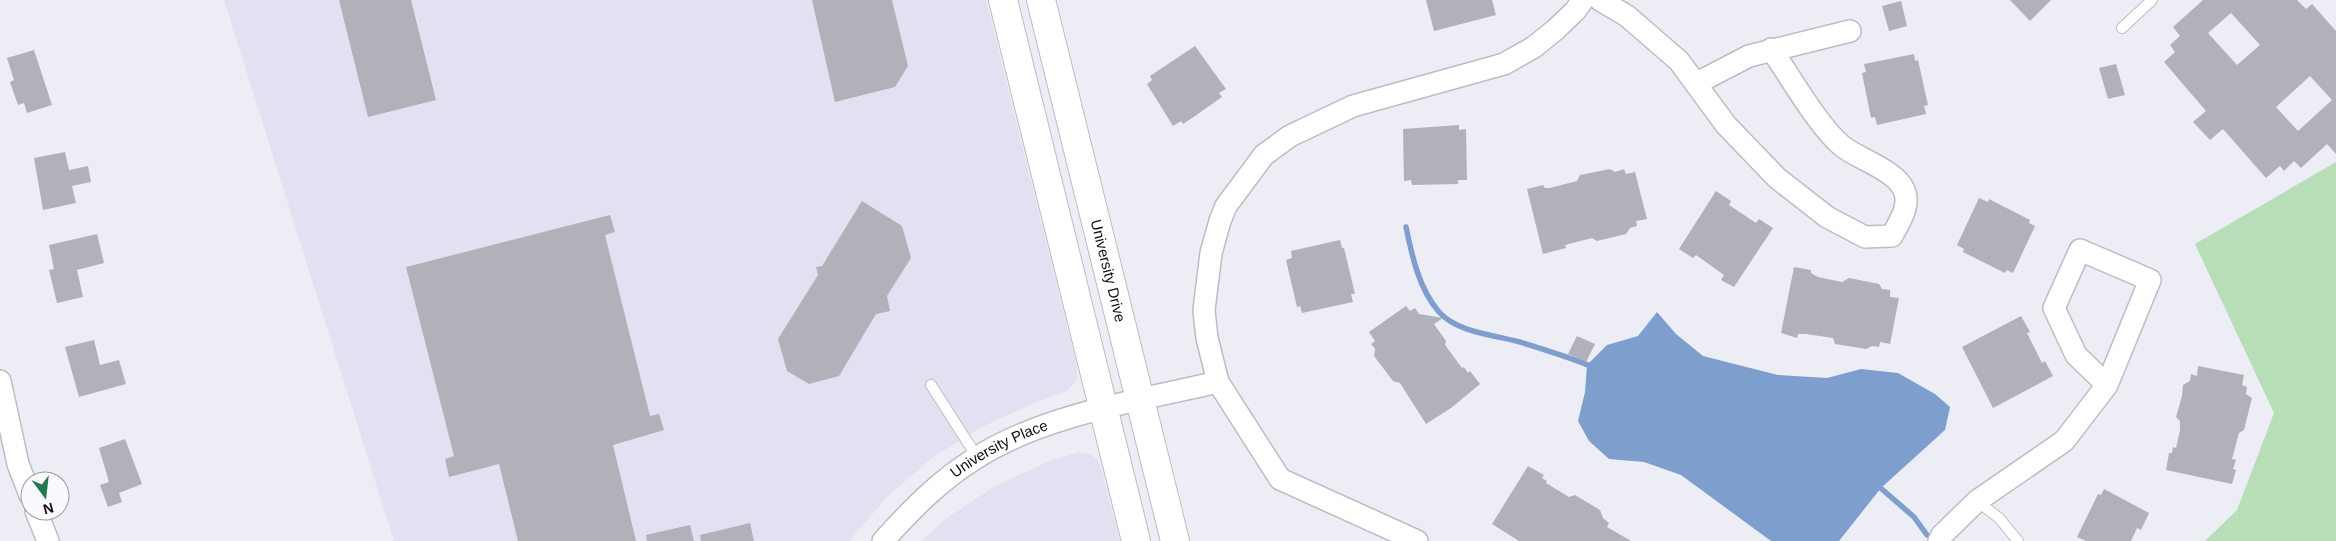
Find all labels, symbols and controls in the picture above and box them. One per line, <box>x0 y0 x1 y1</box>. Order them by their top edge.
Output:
street label: University Drive <box>1088 218 1129 324</box>
street label: University Place <box>947 416 1050 481</box>
north arrow <box>20 471 70 521</box>
text: N <box>41 500 55 518</box>

